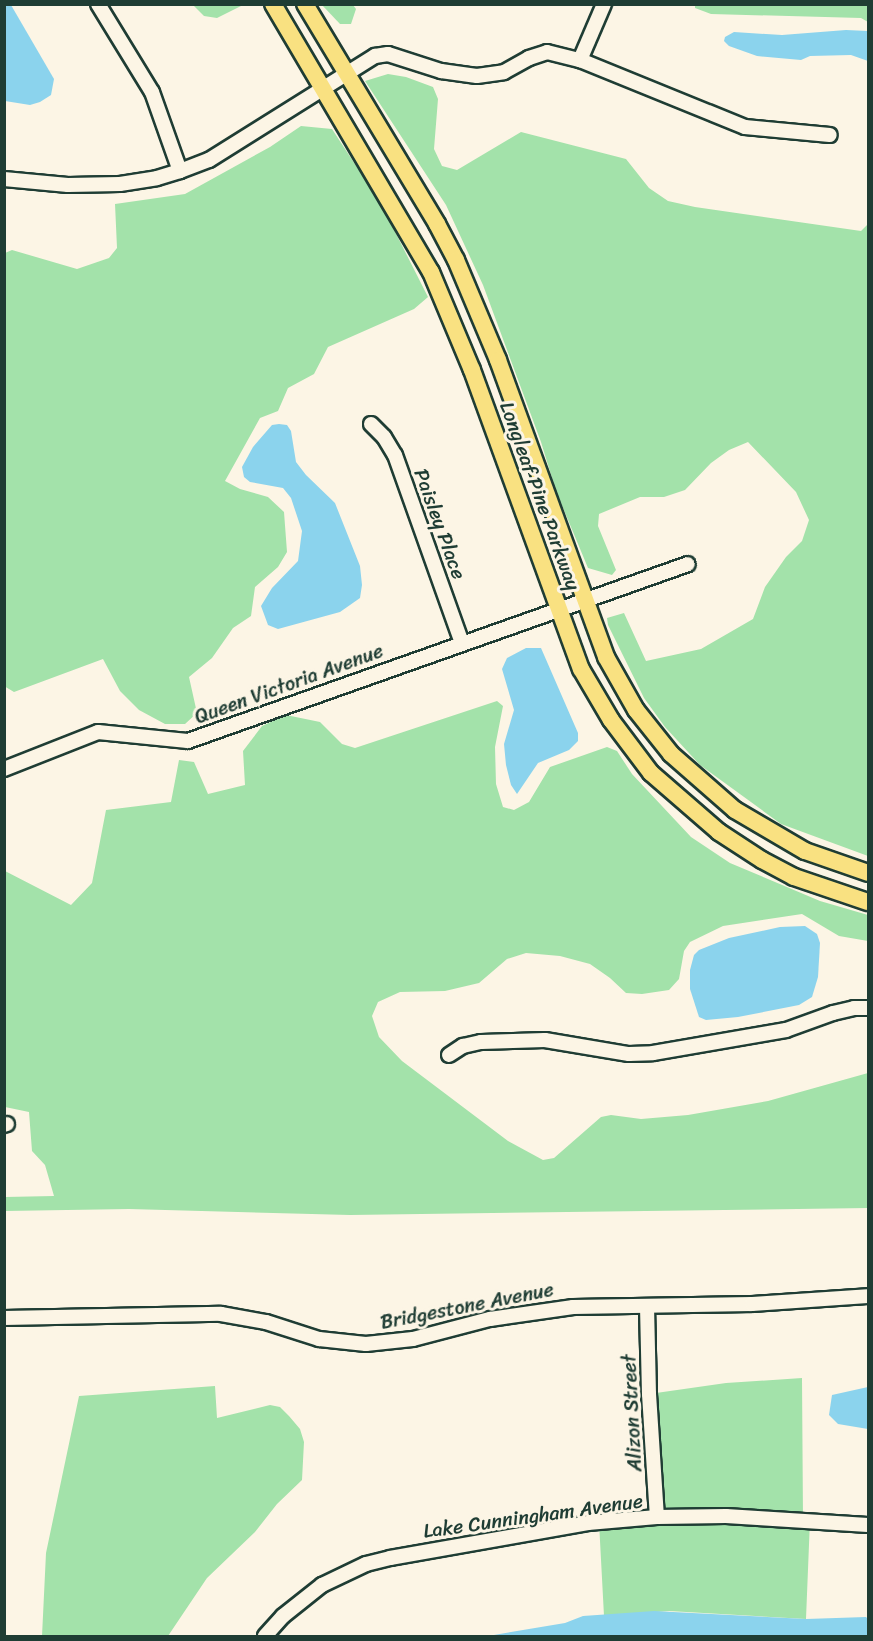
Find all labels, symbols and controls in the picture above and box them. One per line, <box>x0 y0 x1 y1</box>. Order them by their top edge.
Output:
street label: Longleaf Pine Parkway <box>495 398 585 594</box>
street label: Paisley Place <box>409 465 471 583</box>
street label: Queen Victoria Avenue <box>192 639 386 729</box>
street label: Bridgestone Avenue <box>379 1277 555 1335</box>
street label: Alizon Street <box>617 1353 647 1473</box>
street label: Lake Cunningham Avenue <box>422 1489 644 1543</box>

